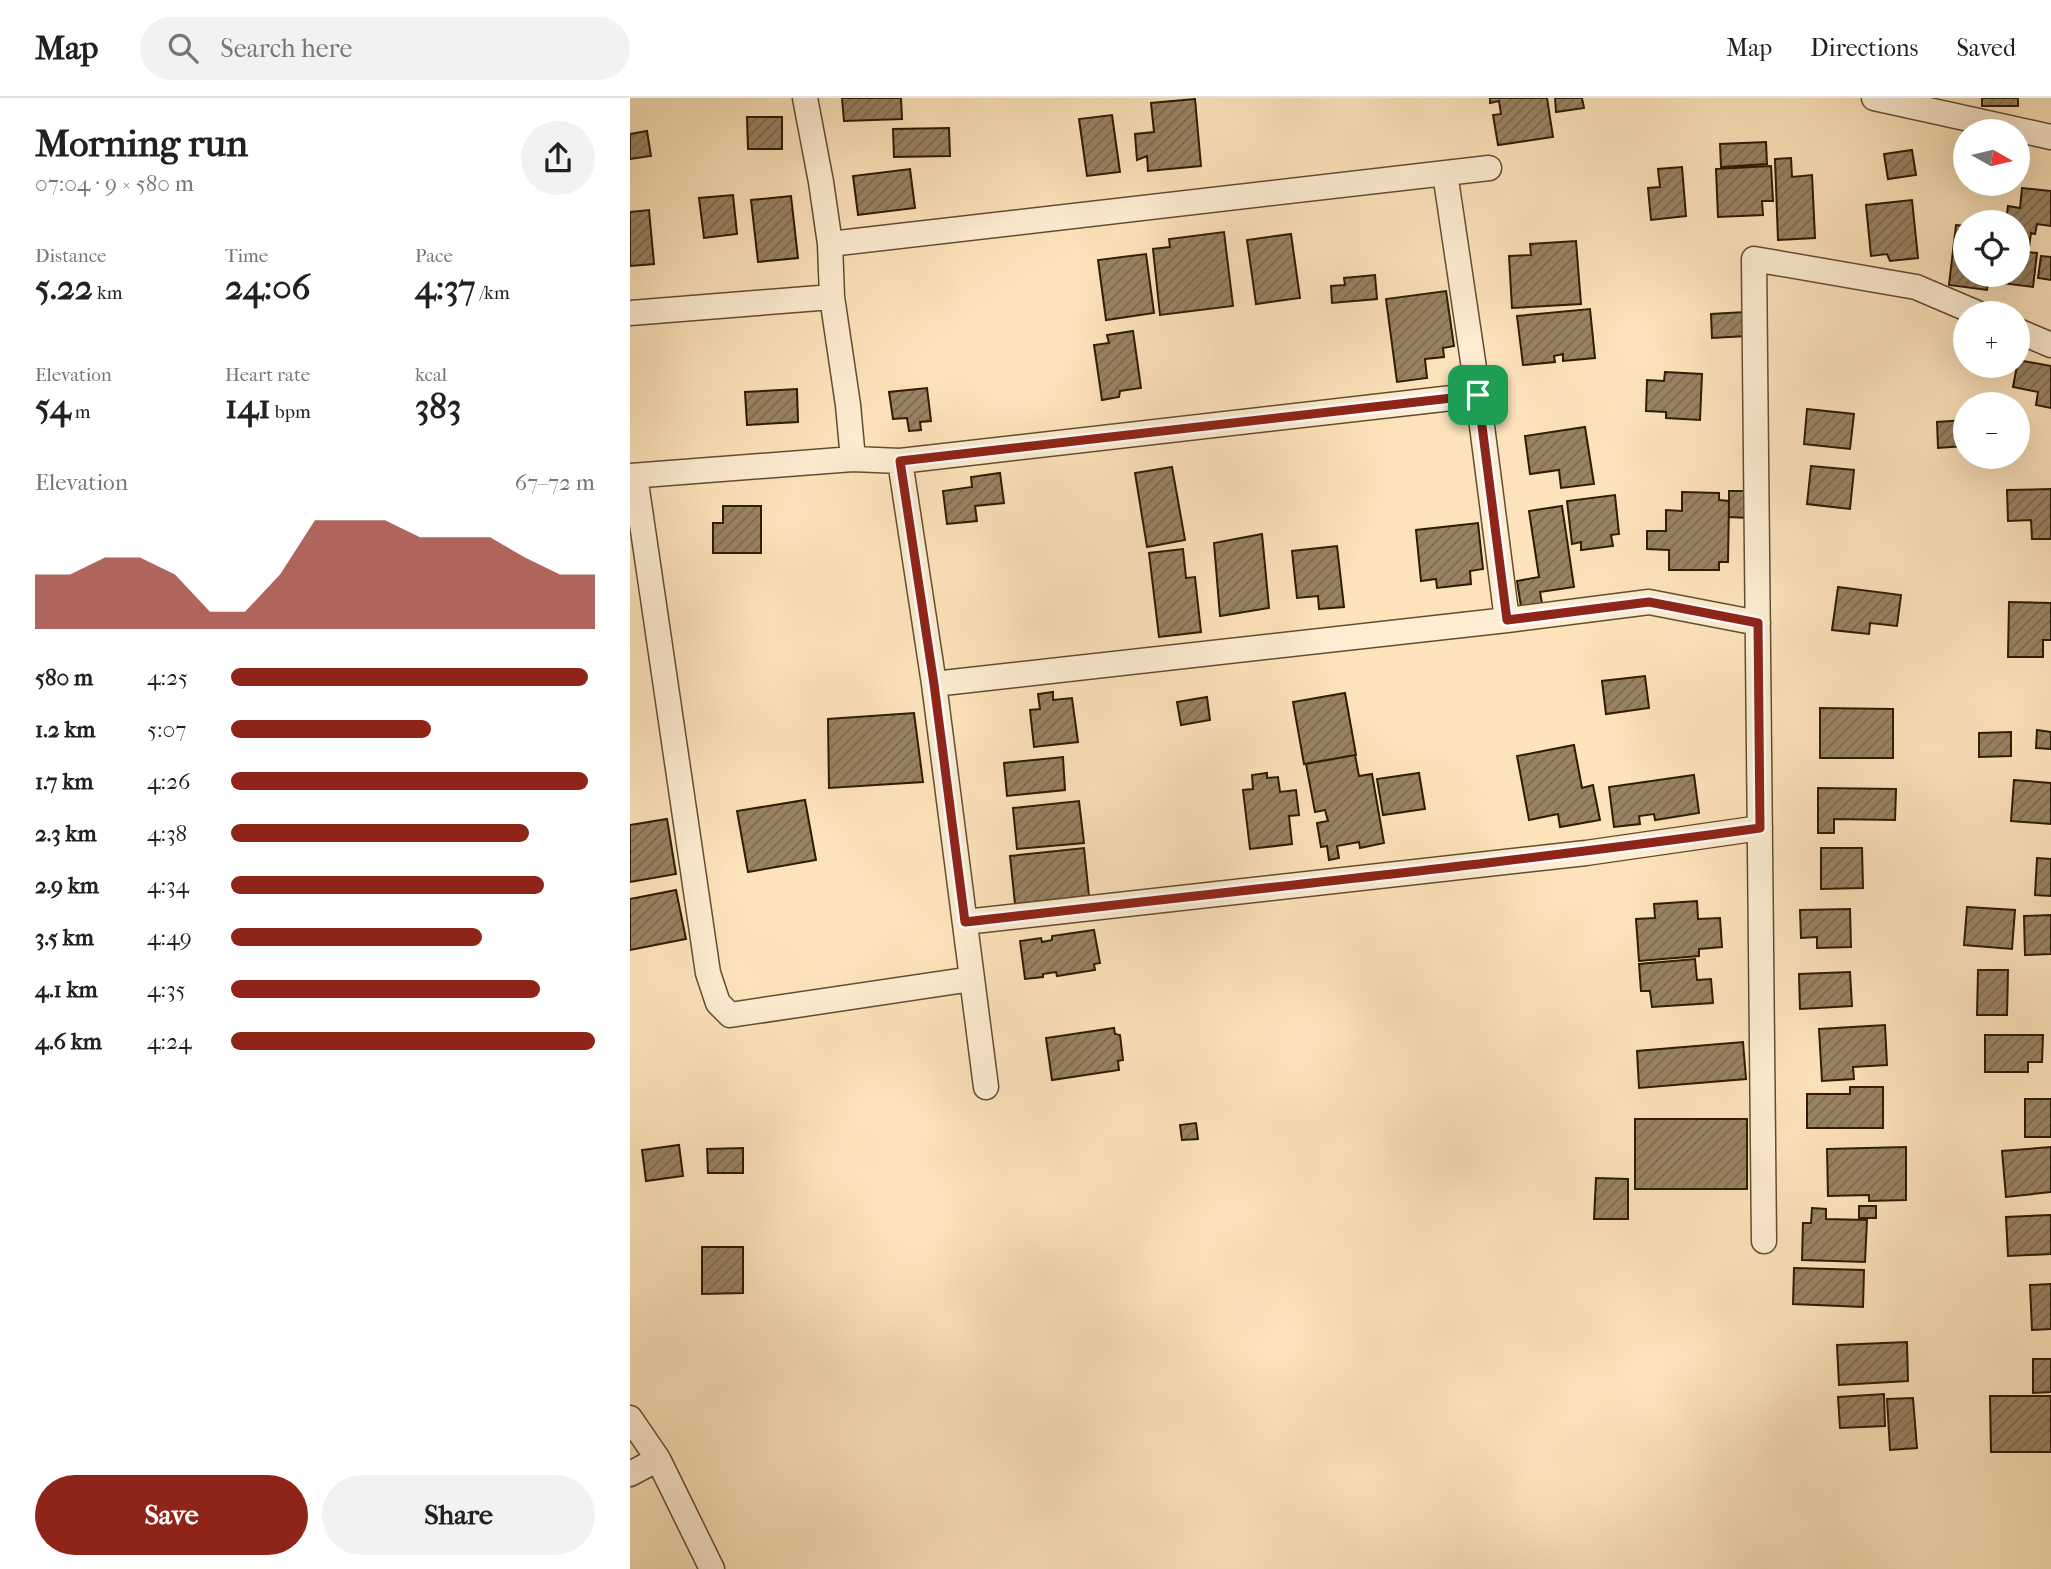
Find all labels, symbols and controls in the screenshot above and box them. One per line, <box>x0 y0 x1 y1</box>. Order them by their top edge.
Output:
search box <box>140 17 630 80</box>
text: Map <box>35 29 98 68</box>
icon: search <box>164 29 202 67</box>
text: Search here <box>220 33 352 64</box>
text: Map <box>1726 34 1772 62</box>
text: Directions <box>1810 34 1918 62</box>
text: Saved <box>1956 34 2016 62</box>
north arrow <box>1953 119 2030 196</box>
map controls <box>1953 119 2030 469</box>
text: Morning run <box>35 121 248 166</box>
button: share <box>521 121 595 195</box>
text: 07:04 · 9 × 580 m <box>35 170 194 197</box>
button: locate <box>1953 210 2030 287</box>
text: Distance <box>35 245 106 267</box>
text: Time <box>225 245 268 267</box>
text: Pace <box>415 245 453 267</box>
text: 5.22 <box>35 267 93 308</box>
text: 24:06 <box>225 267 310 308</box>
text: 4:37 <box>415 267 475 308</box>
text: km <box>93 282 123 304</box>
text: /km <box>475 282 510 304</box>
button: + <box>1953 301 2030 378</box>
text: Elevation <box>35 364 112 386</box>
text: Heart rate <box>225 364 310 386</box>
text: kcal <box>415 364 447 386</box>
pin <box>1448 365 1508 425</box>
icon: arrive <box>1459 376 1497 414</box>
text: 54 <box>35 386 71 427</box>
text: 141 <box>225 386 271 427</box>
text: 383 <box>415 386 461 427</box>
button: − <box>1953 392 2030 469</box>
text: m <box>71 401 91 423</box>
text: bpm <box>271 401 311 423</box>
text: Elevation <box>35 469 128 496</box>
text: 67–72 m <box>515 469 595 496</box>
text: 580 m <box>35 664 93 691</box>
text: 4:25 <box>147 664 188 691</box>
text: 1.2 km <box>35 716 95 743</box>
text: 5:07 <box>147 716 186 743</box>
text: 1.7 km <box>35 768 93 795</box>
text: 4:26 <box>147 768 190 795</box>
text: 2.3 km <box>35 820 97 847</box>
text: 4:38 <box>147 820 187 847</box>
text: 2.9 km <box>35 872 99 899</box>
text: 4:34 <box>147 872 189 899</box>
text: 3.5 km <box>35 924 94 951</box>
text: 4:49 <box>147 924 192 951</box>
text: 4.1 km <box>35 976 98 1003</box>
text: 4:35 <box>147 976 186 1003</box>
text: 4.6 km <box>35 1028 102 1055</box>
text: 4:24 <box>147 1028 192 1055</box>
button: Save <box>35 1475 308 1555</box>
button: Share <box>322 1475 595 1555</box>

